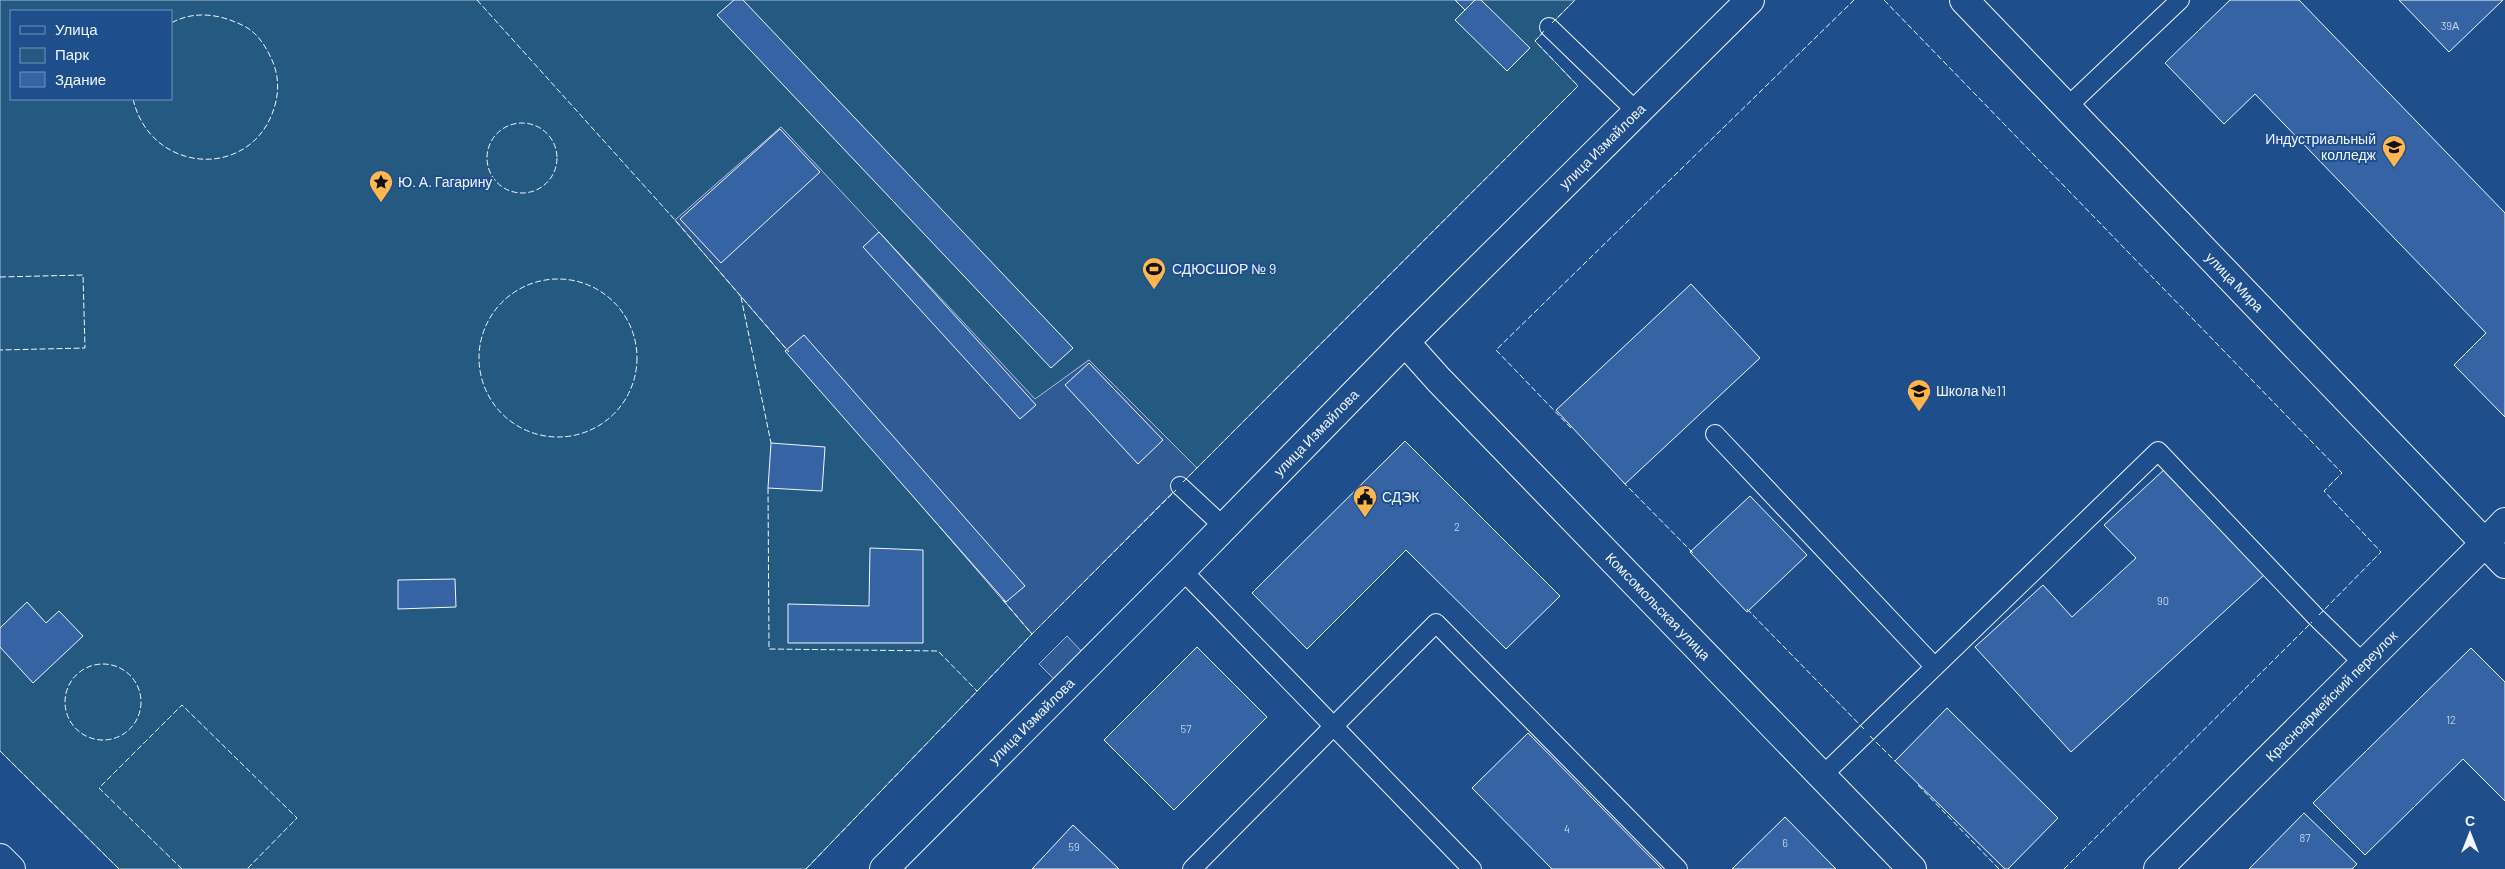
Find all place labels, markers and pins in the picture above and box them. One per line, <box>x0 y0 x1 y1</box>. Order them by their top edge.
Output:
place label: Индустриальный колледж <box>2265 130 2377 163</box>
school or university icon: Индустриальный колледж <box>2381 134 2407 168</box>
place icon: Ю. А. Гагарину <box>368 169 394 203</box>
place label: Ю. А. Гагарину <box>398 173 492 190</box>
sports icon: СДЮСШОР № 9 <box>1141 256 1167 290</box>
place label: СДЮСШОР № 9 <box>1172 260 1276 277</box>
school or university icon: Школа №11 <box>1906 378 1932 412</box>
place label: Школа №11 <box>1936 382 2006 399</box>
public building icon: СДЭК <box>1352 484 1378 518</box>
place label: СДЭК <box>1382 488 1420 505</box>

